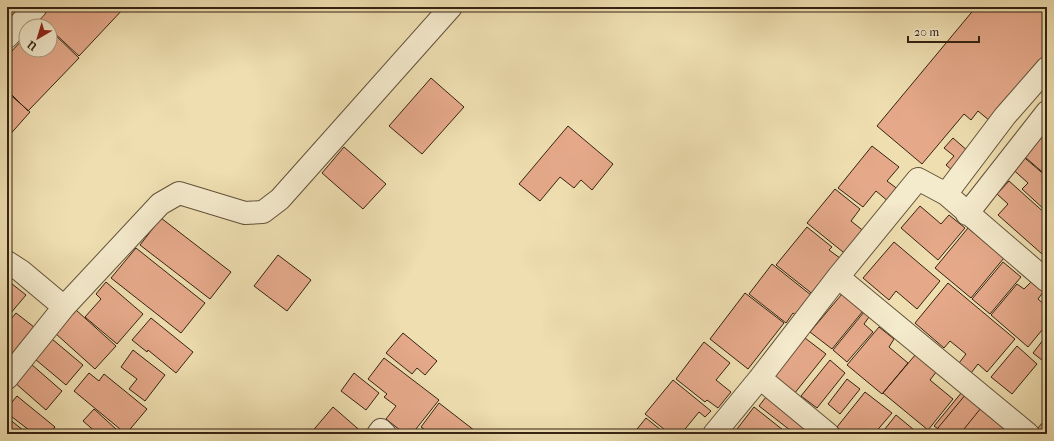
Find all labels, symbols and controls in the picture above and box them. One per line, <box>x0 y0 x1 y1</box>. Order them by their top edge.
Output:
north arrow <box>18 18 58 58</box>
scale bar <box>908 18 979 44</box>
text: 20 m <box>914 25 939 39</box>
text: U <box>24 37 40 54</box>

